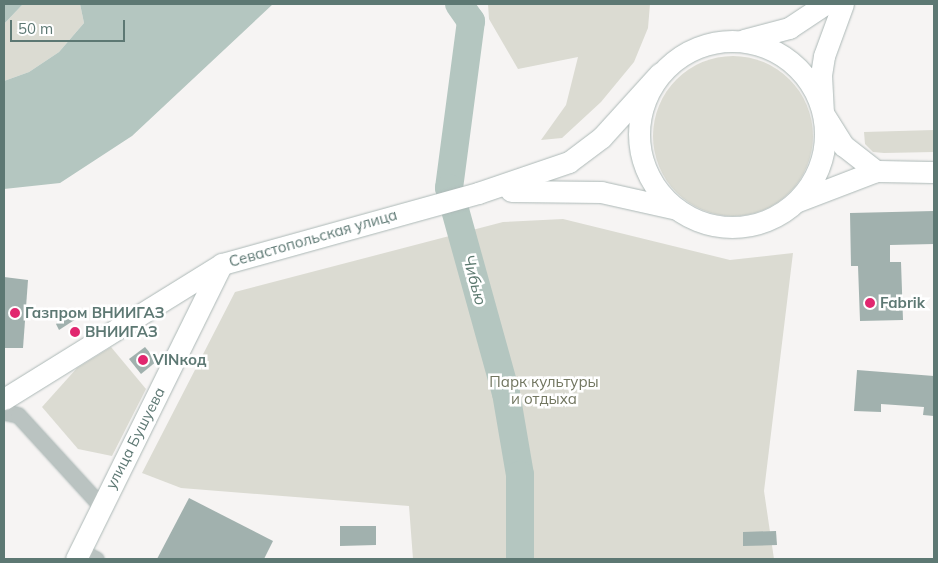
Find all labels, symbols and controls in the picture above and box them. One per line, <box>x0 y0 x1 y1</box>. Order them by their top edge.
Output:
scale bar <box>12 10 128 42</box>
text: 50 m <box>18 19 53 38</box>
street label: Севастопольская улица <box>227 205 399 271</box>
water label: Чибью <box>459 253 491 307</box>
place label: Fabrik <box>880 294 925 312</box>
marker: Fabrik <box>864 297 876 309</box>
place label: Газпром ВНИИГАЗ <box>25 304 164 322</box>
marker: Газпром ВНИИГАЗ <box>9 307 21 319</box>
place label: ВНИИГАЗ <box>85 323 158 341</box>
marker: ВНИИГАЗ <box>69 326 81 338</box>
place label: VINкод <box>153 351 207 369</box>
marker: VINкод <box>137 354 149 366</box>
park label: Парк культуры и отдыха <box>489 372 599 407</box>
street label: улица Бушуева <box>102 384 168 492</box>

